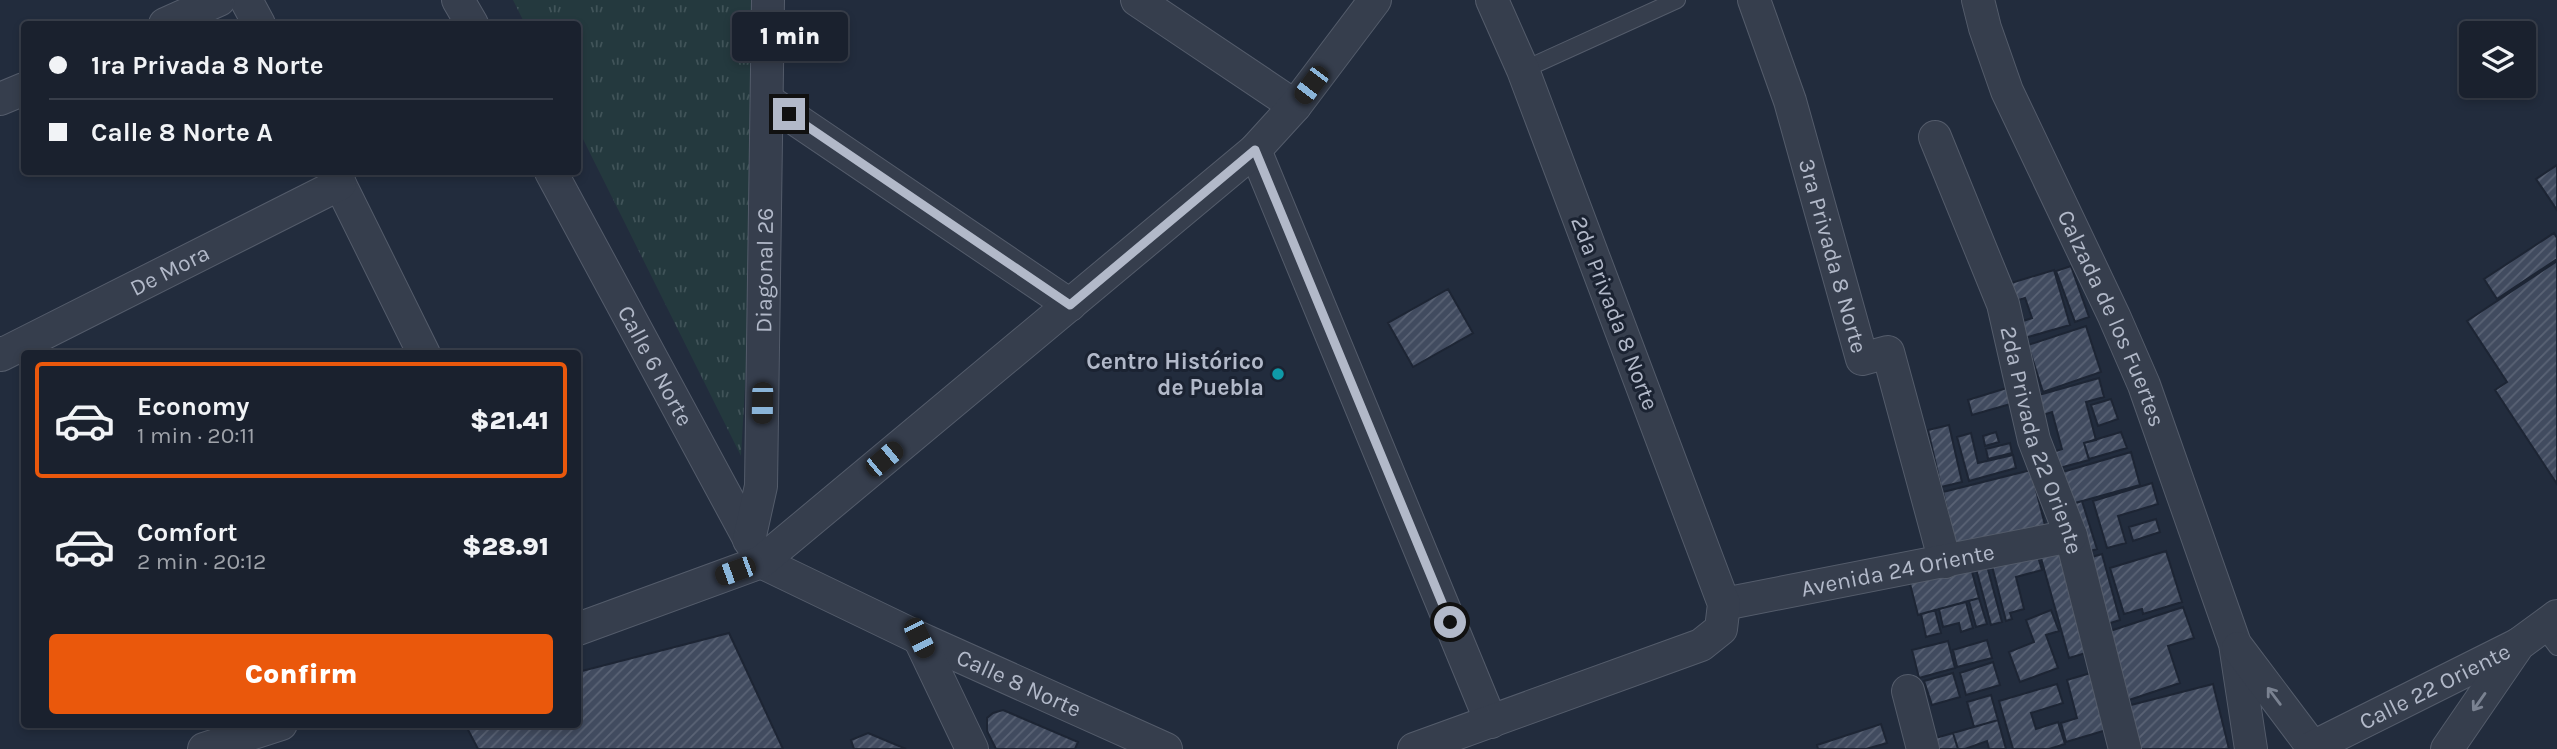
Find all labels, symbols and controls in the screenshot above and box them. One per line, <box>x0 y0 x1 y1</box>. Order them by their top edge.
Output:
callout: 1 min <box>731 12 847 61</box>
map controls <box>2459 21 2536 98</box>
button: layers <box>2459 21 2536 98</box>
text: 1 min <box>760 23 820 50</box>
text: 1ra Privada 8 Norte <box>91 50 324 81</box>
car <box>1290 62 1333 108</box>
route end <box>773 98 805 130</box>
text: Calle 8 Norte A <box>91 117 273 148</box>
street label: 3ra Privada 8 Norte <box>1793 156 1873 356</box>
street label: Calzada de los Fuertes <box>2052 206 2171 430</box>
street label: Diagonal 26 <box>750 208 779 333</box>
street label: 2da Privada 8 Norte <box>1565 212 1664 414</box>
street label: De Mora <box>125 239 214 302</box>
street label: Calle 6 Norte <box>612 301 698 431</box>
street label: 2da Privada 22 Oriente <box>1994 324 2088 557</box>
place label: Centro Histórico de Puebla <box>1086 348 1264 401</box>
marker: Centro Histórico de Puebla <box>1270 366 1286 382</box>
car <box>752 382 773 424</box>
icon: car <box>53 389 116 452</box>
text: Economy <box>137 391 249 422</box>
text: $21.41 <box>470 405 549 436</box>
text: 1 min · 20:11 <box>137 422 255 449</box>
car <box>862 437 907 481</box>
icon: car <box>53 515 116 578</box>
text: Comfort <box>137 517 238 548</box>
text: $28.91 <box>462 531 549 562</box>
street label: Avenida 24 Oriente <box>1799 538 1997 603</box>
text: 2 min · 20:12 <box>137 548 266 575</box>
car <box>712 554 759 588</box>
route start <box>1434 606 1466 638</box>
car <box>901 615 938 661</box>
button: Confirm <box>49 634 553 714</box>
street label: Calle 22 Oriente <box>2355 638 2515 736</box>
street label: Calle 8 Norte <box>952 644 1085 723</box>
one-way arrow <box>2267 687 2282 706</box>
one-way arrow <box>2472 692 2486 711</box>

